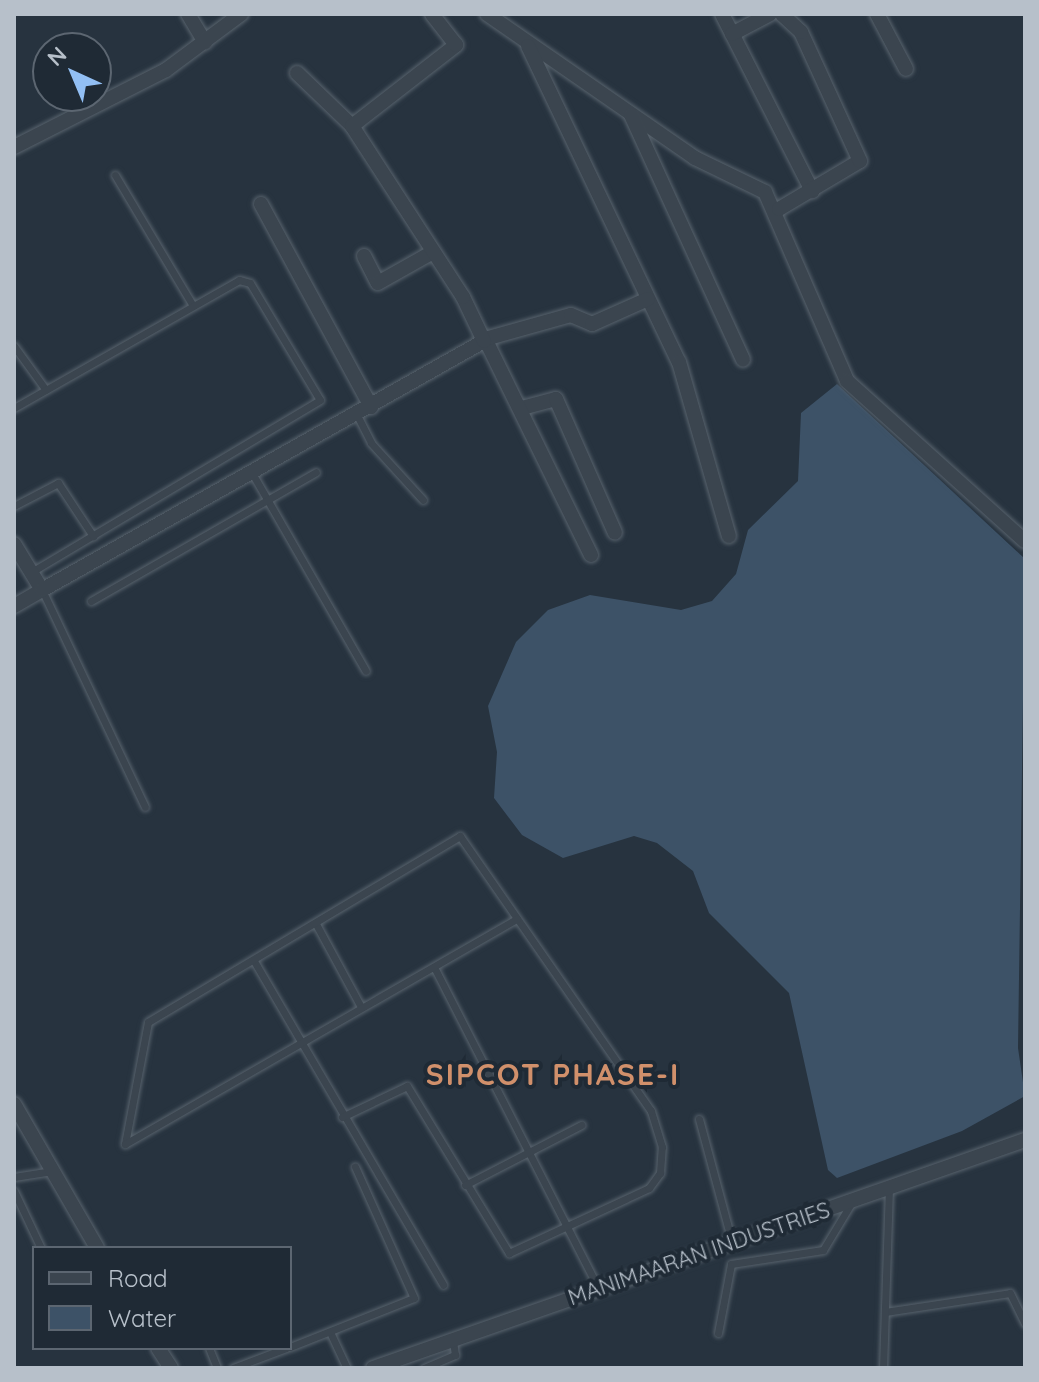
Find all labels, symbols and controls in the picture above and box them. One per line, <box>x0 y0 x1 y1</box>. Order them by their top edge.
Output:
north arrow <box>32 32 112 112</box>
text: N <box>41 40 72 72</box>
district label: SIPCOT PHASE-I <box>426 1056 680 1092</box>
street label: MANIMAARAN INDUSTRIES <box>565 1197 833 1311</box>
legend <box>32 1246 292 1350</box>
text: Road <box>108 1263 168 1293</box>
text: Water <box>108 1303 176 1333</box>

